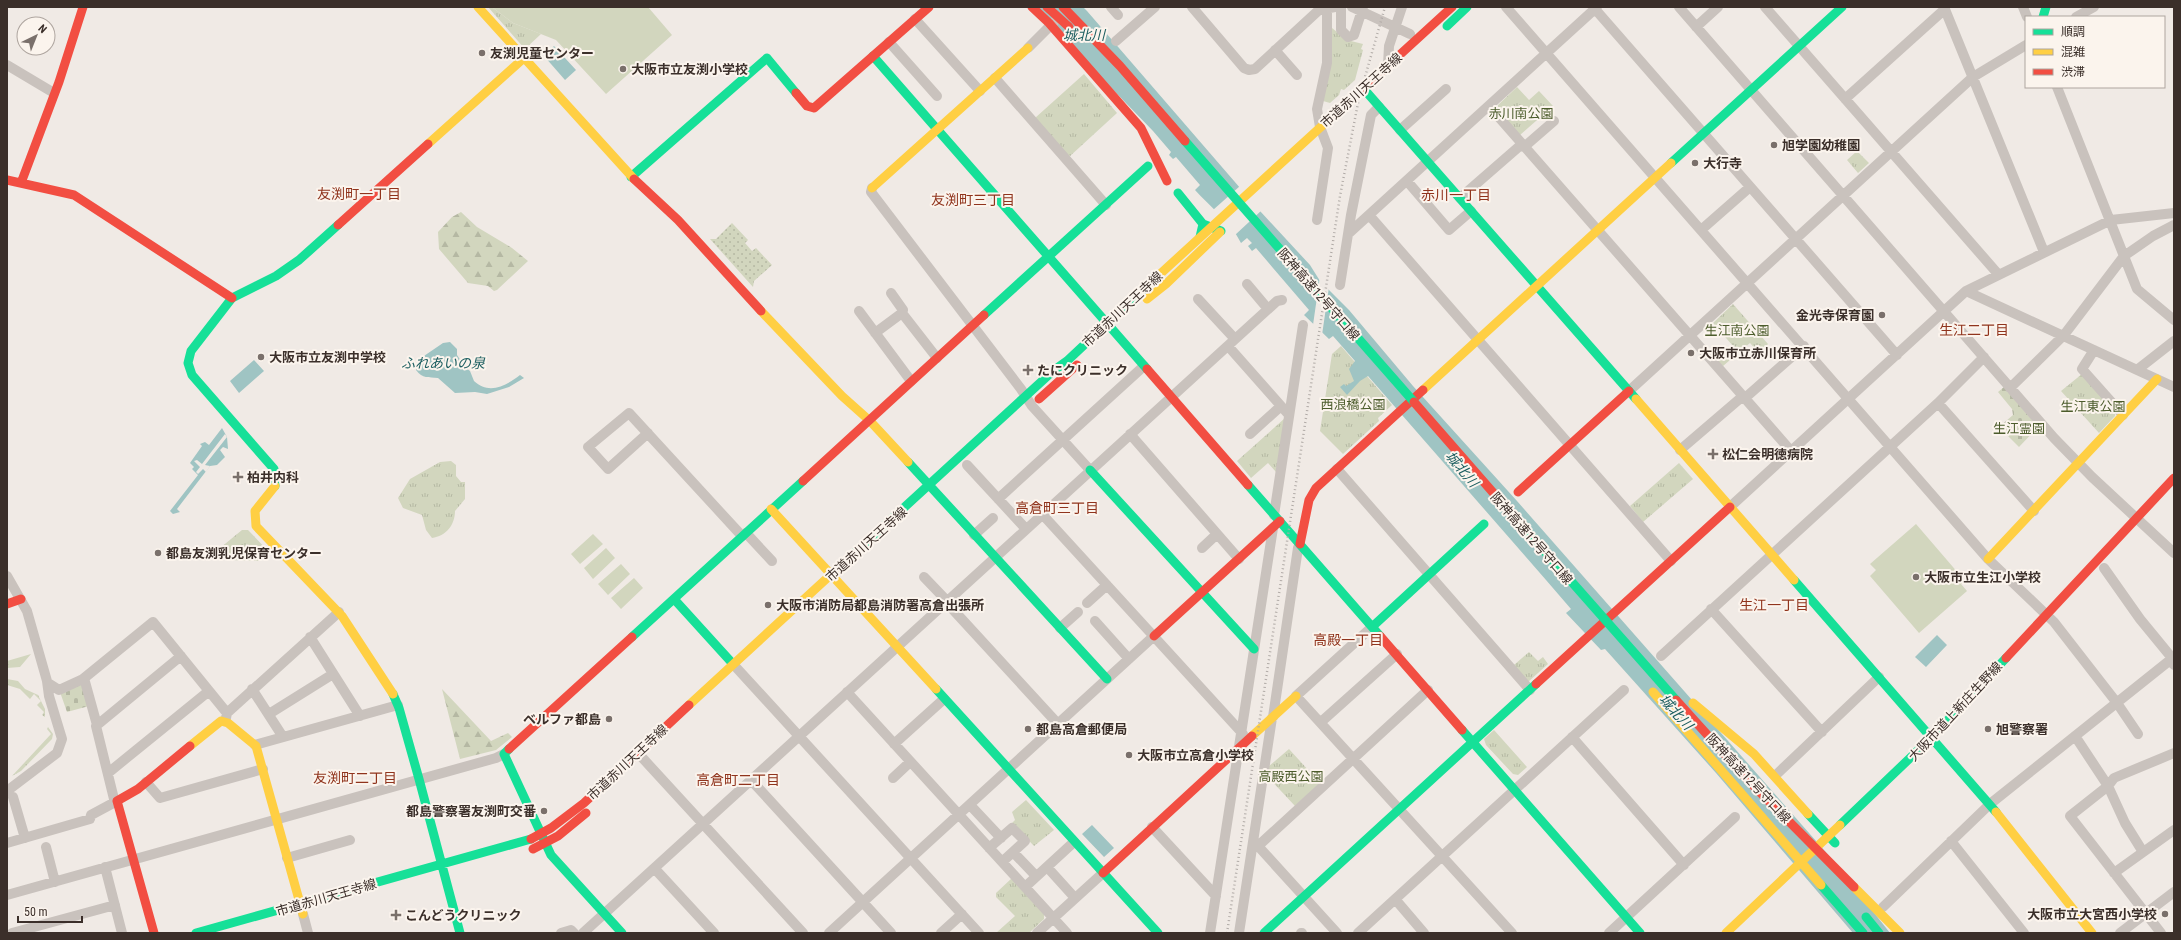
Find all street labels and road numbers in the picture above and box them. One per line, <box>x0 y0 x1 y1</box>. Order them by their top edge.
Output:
street label: 市道赤川天王寺線 <box>1318 50 1405 131</box>
street label: 阪神高速12号守口線 <box>1275 245 1363 343</box>
street label: 市道赤川天王寺線 <box>1079 268 1165 350</box>
street label: 阪神高速12号守口線 <box>1488 489 1576 587</box>
street label: 市道赤川天王寺線 <box>823 504 910 585</box>
street label: 大阪市道上新庄生野線 <box>1906 659 2005 764</box>
street label: 市道赤川天王寺線 <box>584 721 670 803</box>
street label: 阪神高速12号守口線 <box>1703 730 1794 826</box>
street label: 市道赤川天王寺線 <box>274 876 378 919</box>

